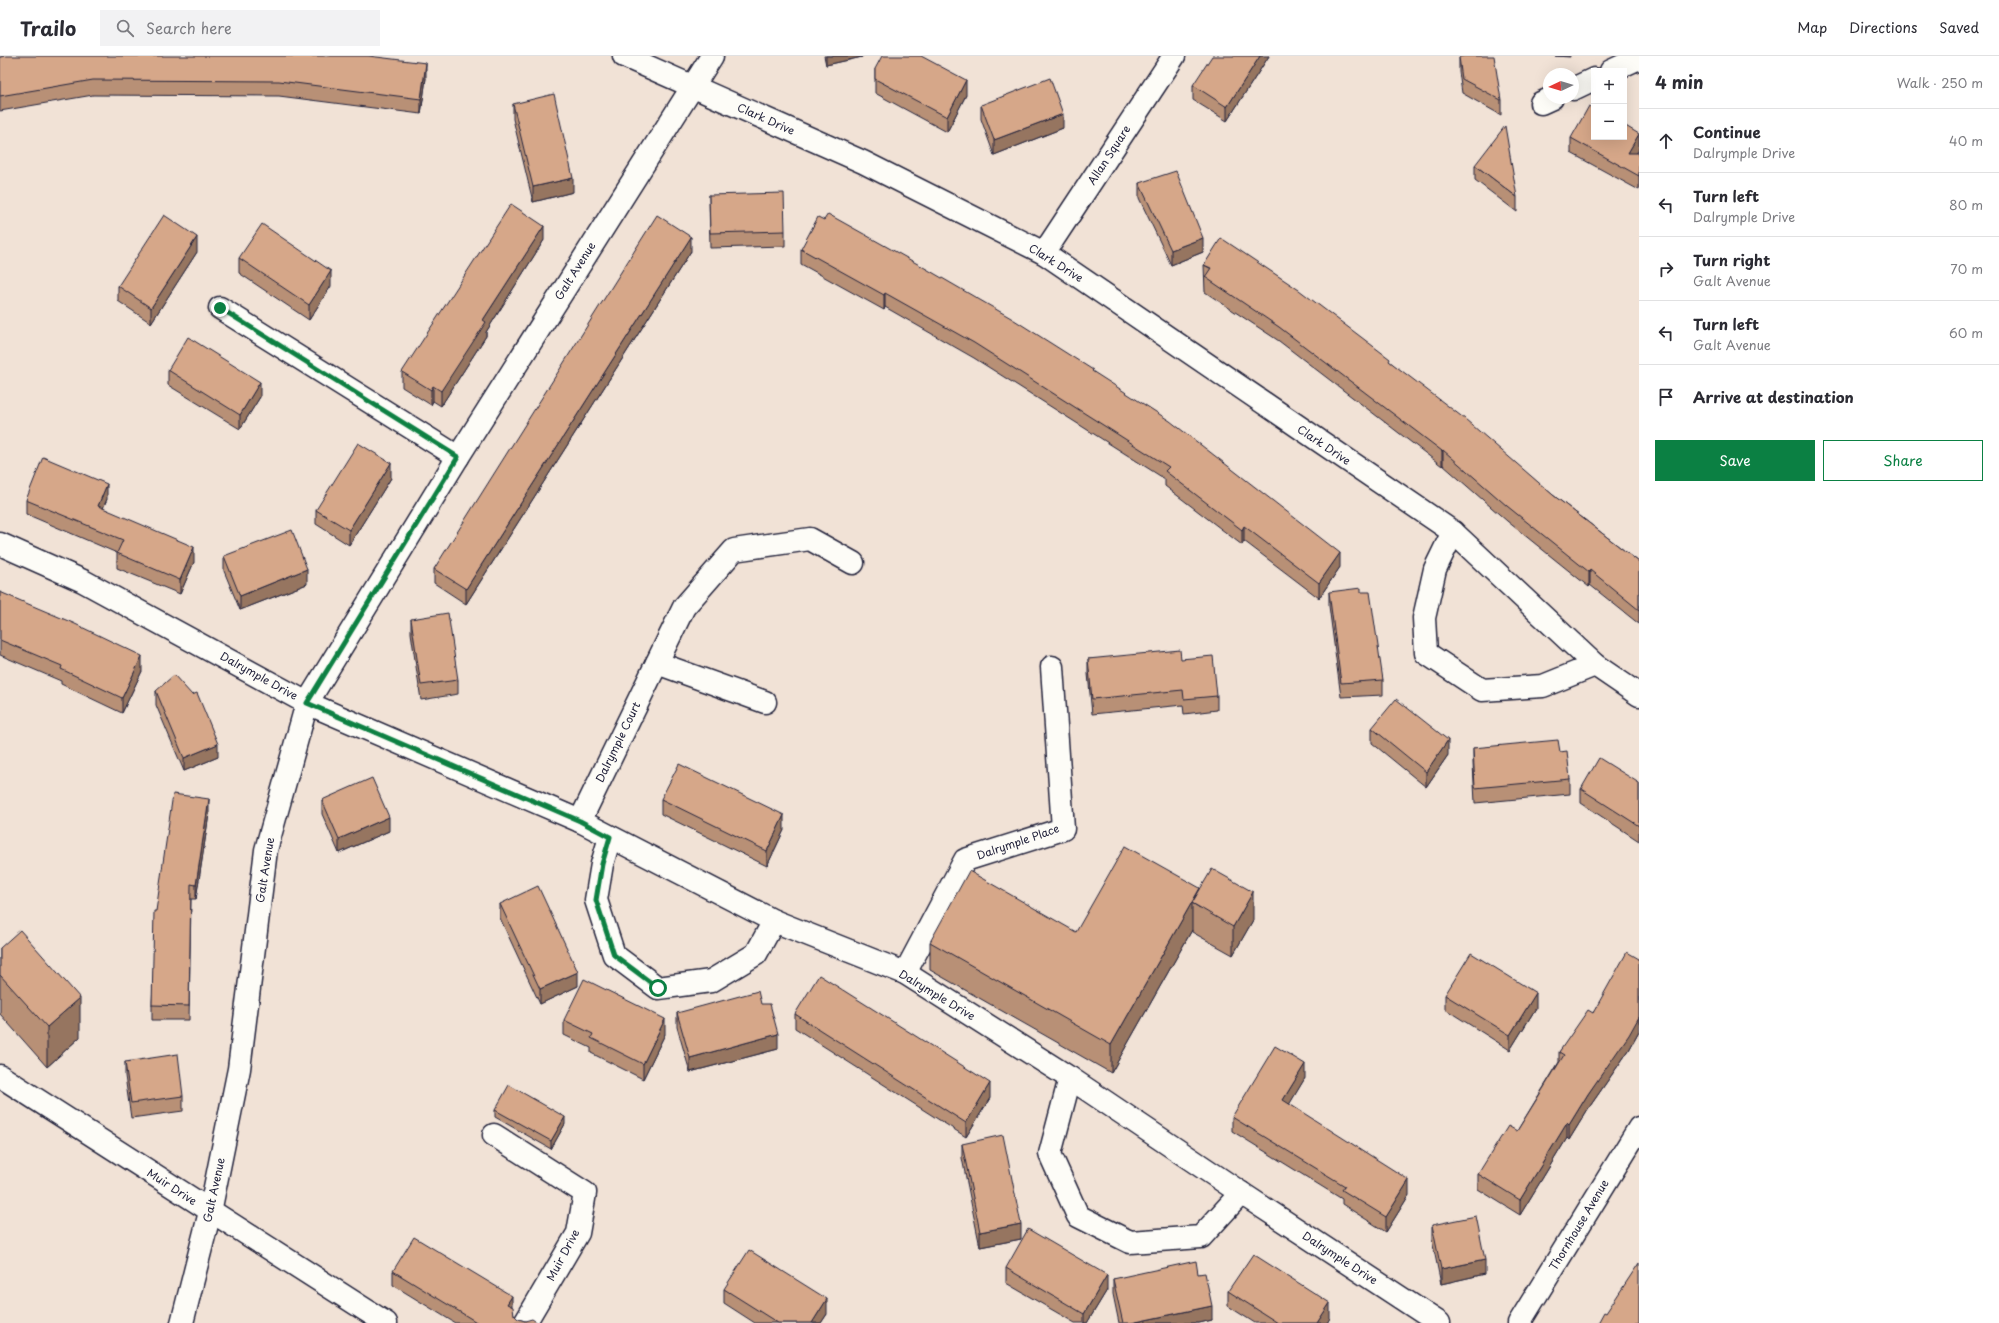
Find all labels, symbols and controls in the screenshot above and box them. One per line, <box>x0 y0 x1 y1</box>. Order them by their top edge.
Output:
search box <box>100 10 380 46</box>
text: Trailo <box>20 14 76 42</box>
text: Search here <box>146 16 232 39</box>
icon: search <box>114 17 136 39</box>
text: Map <box>1797 17 1827 38</box>
text: Directions <box>1849 17 1917 38</box>
text: Saved <box>1939 17 1979 38</box>
north arrow <box>1543 68 1579 104</box>
map controls <box>1591 68 1627 140</box>
button: + <box>1591 68 1627 104</box>
text: 4 min <box>1655 69 1703 95</box>
text: Walk · 250 m <box>1897 73 1983 92</box>
street label: Clark Drive <box>735 98 798 139</box>
button: − <box>1591 104 1627 140</box>
text: Continue <box>1693 120 1761 143</box>
street label: Allan Square <box>1083 121 1134 188</box>
icon: ahead <box>1655 130 1677 152</box>
text: 40 m <box>1949 131 1983 150</box>
text: Dalrymple Drive <box>1693 143 1795 162</box>
text: Turn left <box>1693 184 1759 207</box>
icon: left <box>1655 194 1677 216</box>
text: 80 m <box>1949 195 1983 214</box>
text: Dalrymple Drive <box>1693 207 1795 226</box>
street label: Galt Avenue <box>550 238 599 303</box>
street label: Clark Drive <box>1026 239 1087 286</box>
text: Turn right <box>1693 248 1770 271</box>
icon: right <box>1655 258 1677 280</box>
text: 70 m <box>1950 259 1983 278</box>
text: Galt Avenue <box>1693 271 1771 290</box>
route end <box>211 299 229 317</box>
text: Turn left <box>1693 312 1759 335</box>
icon: left <box>1655 322 1677 344</box>
text: 60 m <box>1949 323 1983 342</box>
text: Galt Avenue <box>1693 335 1771 354</box>
text: Arrive at destination <box>1693 385 1854 408</box>
icon: arrive <box>1655 386 1677 408</box>
street label: Clark Drive <box>1294 420 1355 469</box>
button: Save <box>1655 440 1815 481</box>
button: Share <box>1823 440 1983 481</box>
street label: Dalrymple Drive <box>217 647 301 704</box>
street label: Dalrymple Court <box>591 698 645 785</box>
street label: Dalrymple Place <box>974 819 1062 864</box>
street label: Galt Avenue <box>251 836 278 904</box>
street label: Dalrymple Drive <box>896 965 979 1024</box>
route start <box>649 979 667 997</box>
street label: Galt Avenue <box>198 1156 229 1224</box>
street label: Muir Drive <box>144 1164 201 1209</box>
street label: Thornhouse Avenue <box>1545 1176 1613 1273</box>
street label: Muir Drive <box>542 1226 583 1284</box>
street label: Dalrymple Drive <box>1299 1227 1381 1288</box>

